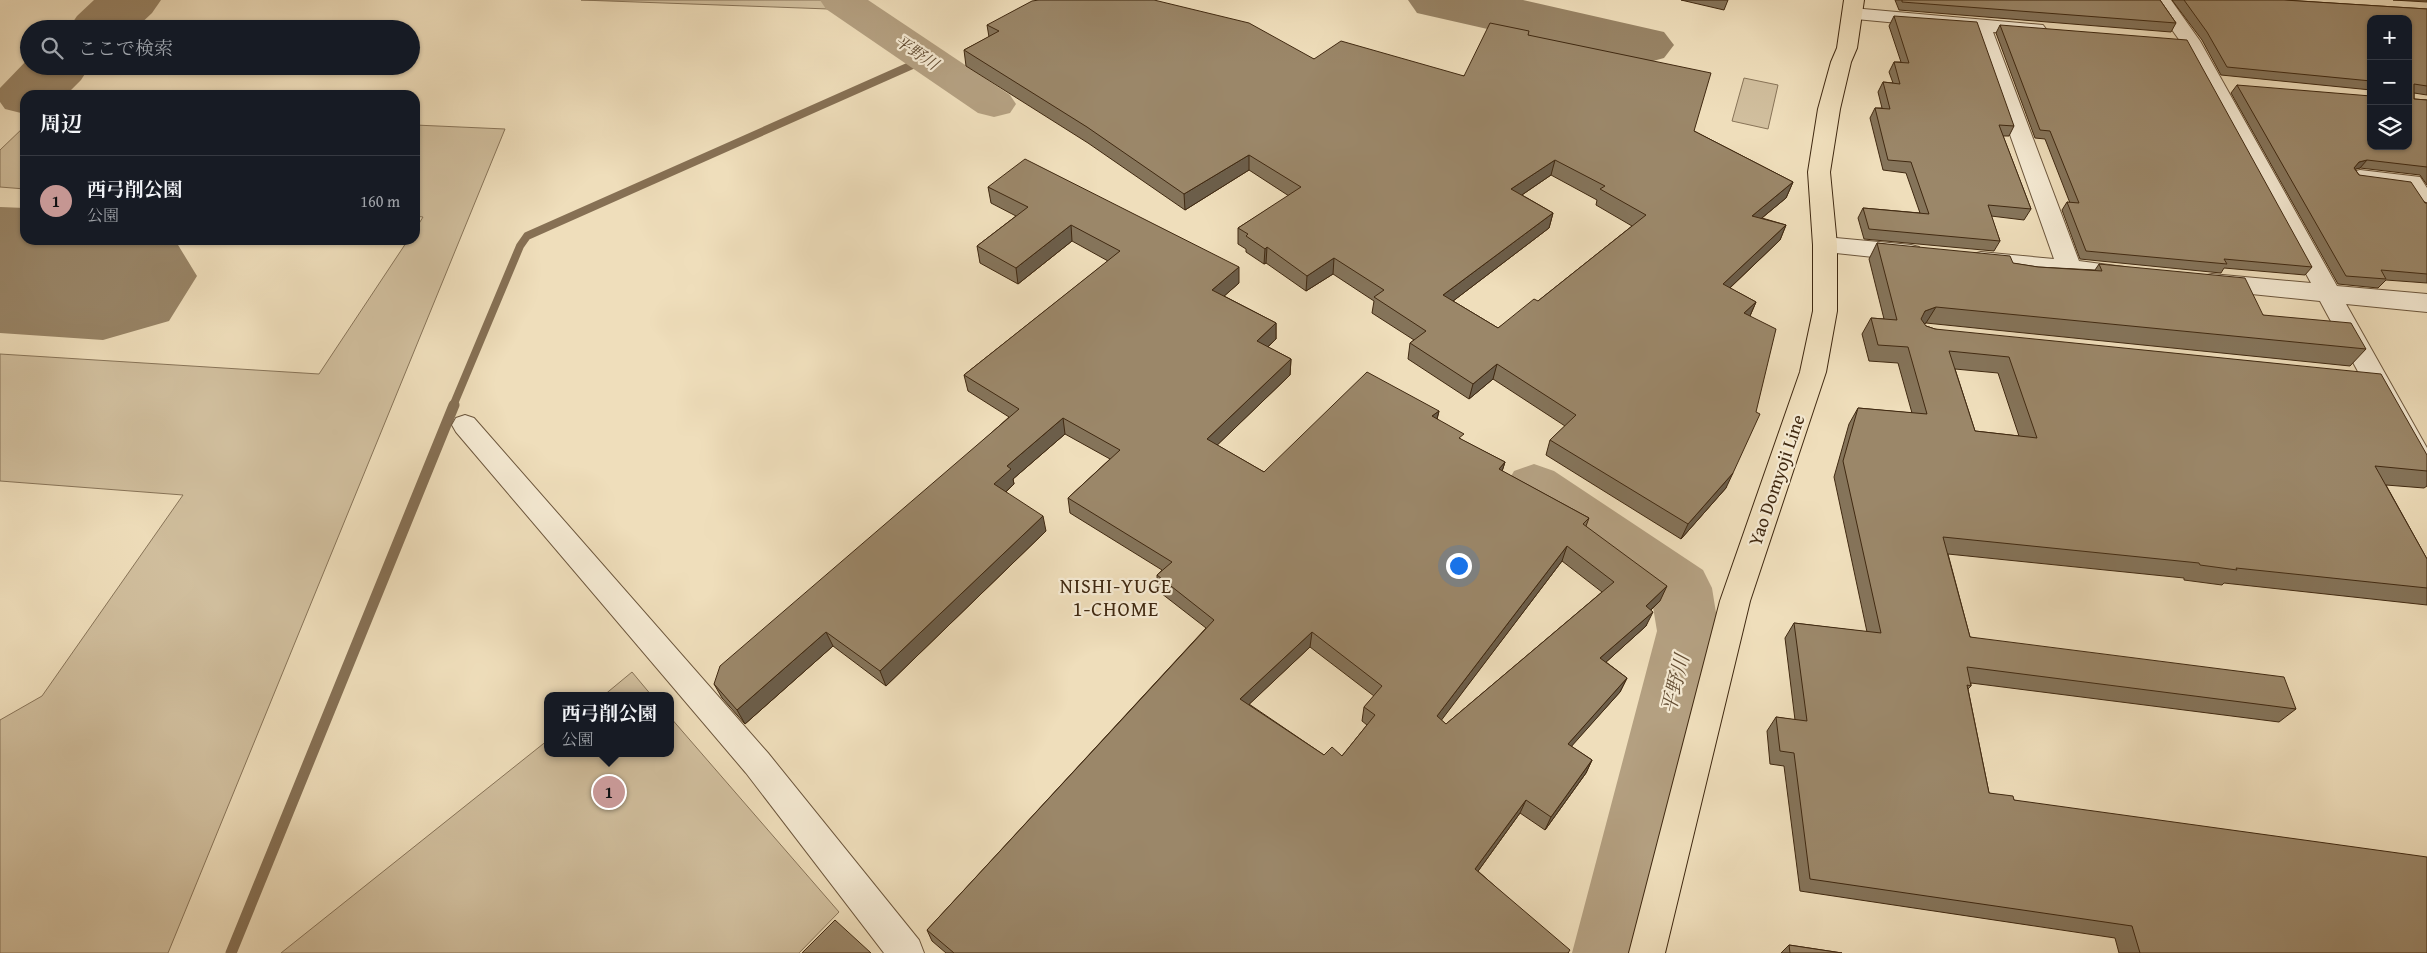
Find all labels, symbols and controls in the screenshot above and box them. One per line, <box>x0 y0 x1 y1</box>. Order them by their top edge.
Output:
map controls <box>2367 15 2412 150</box>
button: + <box>2367 15 2412 60</box>
search box <box>20 20 420 75</box>
water label: 平野川 <box>890 29 945 76</box>
icon: search <box>38 34 66 62</box>
text: ここで検索 <box>78 34 173 62</box>
button: − <box>2367 60 2412 105</box>
button: layers <box>2367 105 2412 150</box>
text: 周辺 <box>40 108 82 139</box>
text: 西弓削公園 <box>87 175 182 203</box>
text: 1 <box>52 189 60 213</box>
text: 160 m <box>360 189 400 213</box>
text: 公園 <box>87 203 119 227</box>
street label: Yao Domyoji Line <box>1740 410 1812 550</box>
your location <box>1446 553 1472 579</box>
district label: NISHI-YUGE 1-CHOME <box>1060 571 1172 623</box>
water label: 平野川 <box>1653 649 1696 716</box>
popup <box>544 692 674 757</box>
text: 西弓削公園 <box>561 699 657 727</box>
text: 公園 <box>561 727 594 751</box>
pin: 1 <box>593 773 625 811</box>

